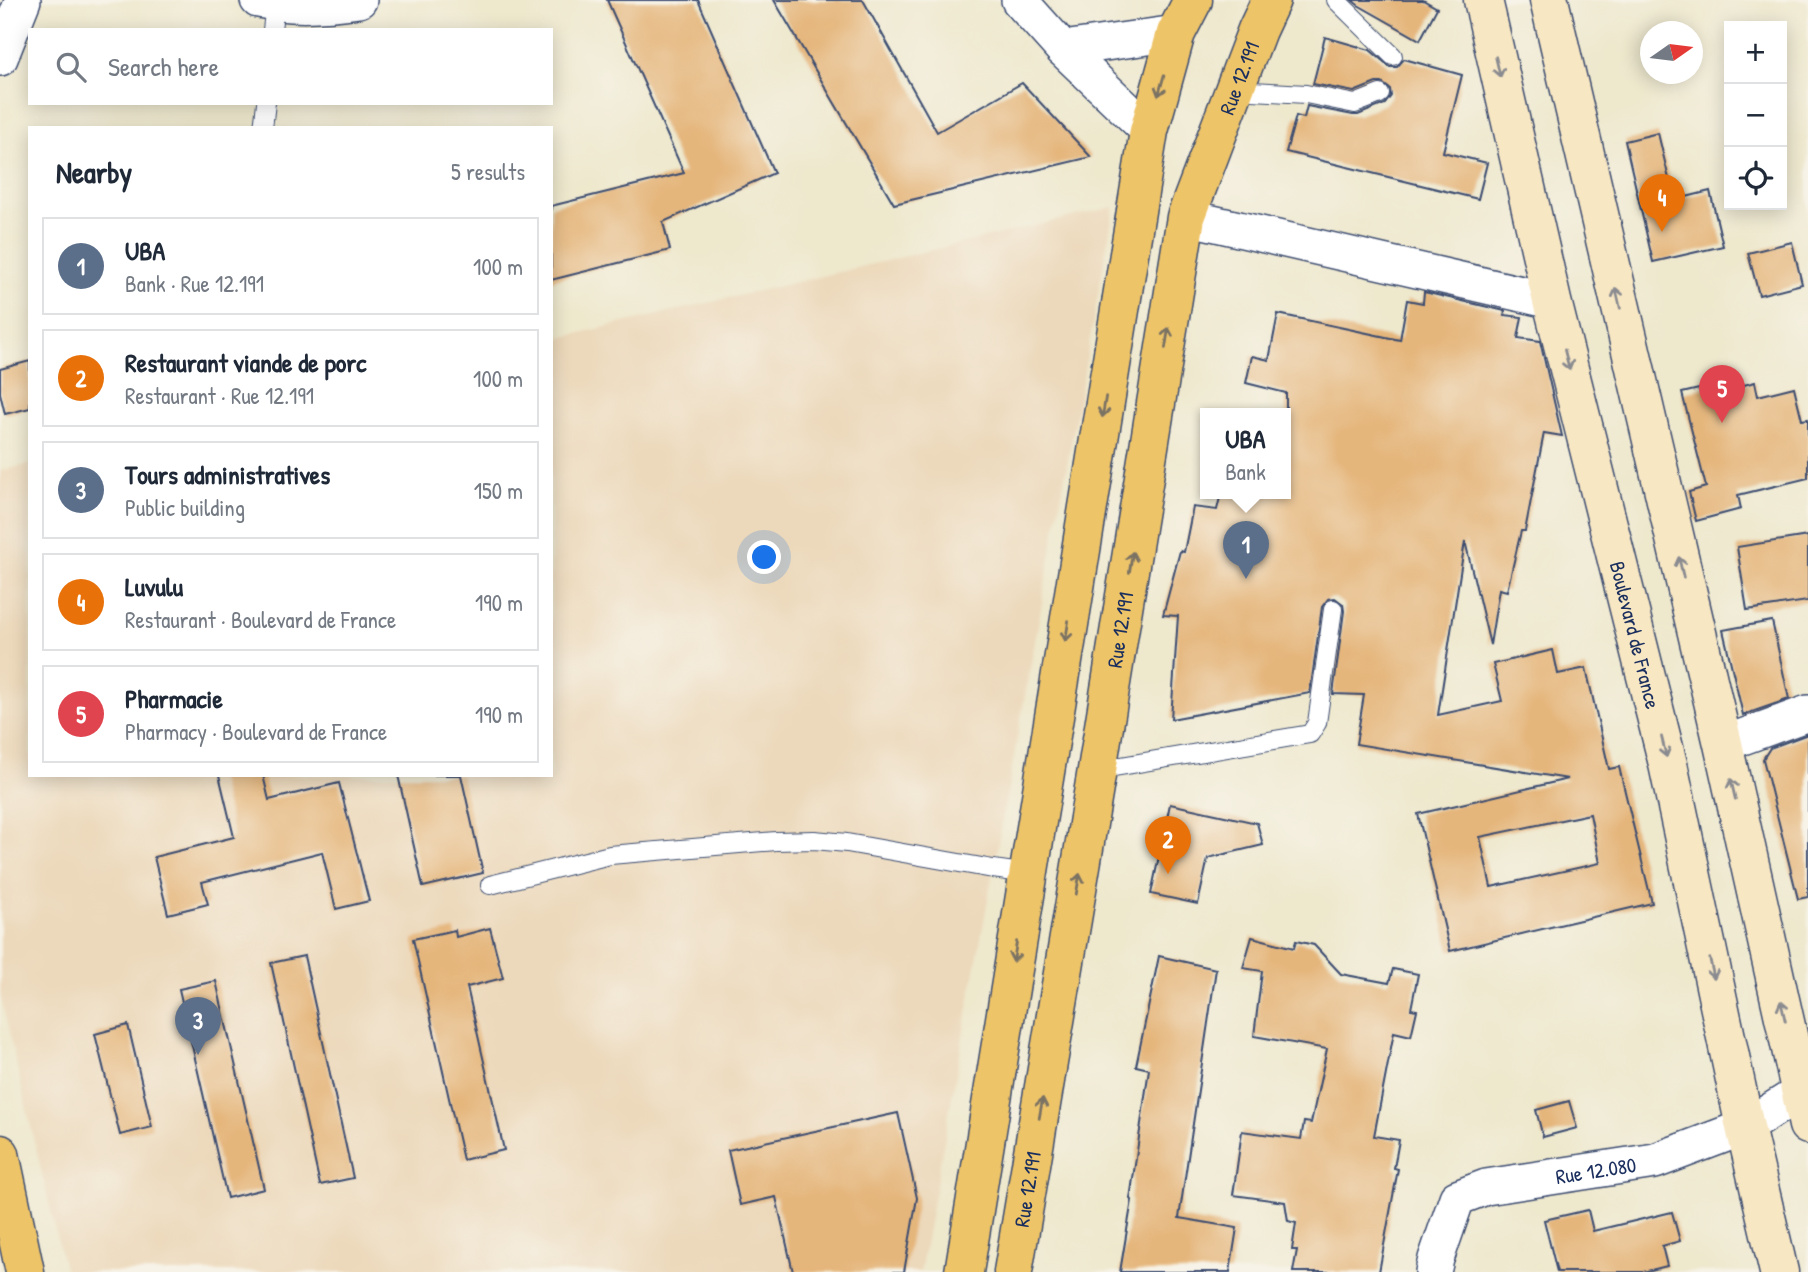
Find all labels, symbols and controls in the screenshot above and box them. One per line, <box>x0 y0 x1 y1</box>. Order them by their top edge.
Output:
north arrow <box>1640 21 1703 84</box>
map controls <box>1724 21 1787 210</box>
button: + <box>1724 21 1787 84</box>
search box <box>28 28 553 105</box>
street label: Rue 12.191 <box>1212 37 1266 119</box>
icon: search <box>52 48 90 86</box>
text: Search here <box>108 49 219 84</box>
one-way arrow <box>1493 55 1506 77</box>
one-way arrow <box>1154 75 1167 97</box>
button: − <box>1724 84 1787 147</box>
button: locate <box>1724 147 1787 210</box>
text: Nearby <box>56 152 132 192</box>
text: 5 results <box>451 156 525 187</box>
pin: 4 <box>1639 174 1685 232</box>
text: UBA <box>125 233 165 268</box>
text: 1 <box>77 251 85 282</box>
text: 100 m <box>473 251 523 282</box>
text: Bank · Rue 12.191 <box>125 268 264 299</box>
one-way arrow <box>1611 287 1625 310</box>
one-way arrow <box>1161 327 1174 350</box>
text: Restaurant viande de porc <box>125 345 366 380</box>
one-way arrow <box>1561 348 1574 371</box>
text: 2 <box>76 363 86 394</box>
text: 100 m <box>473 363 523 394</box>
pin: 5 <box>1699 365 1745 423</box>
text: Restaurant · Rue 12.191 <box>125 380 314 411</box>
one-way arrow <box>1097 395 1110 417</box>
popup <box>1200 408 1291 499</box>
text: UBA <box>1225 421 1265 456</box>
text: Bank <box>1225 456 1266 487</box>
text: Tours administratives <box>125 457 330 492</box>
text: 3 <box>76 475 86 506</box>
text: 150 m <box>474 475 523 506</box>
text: Public building <box>125 492 245 523</box>
pin: 1 <box>1223 521 1269 579</box>
your location <box>747 540 781 574</box>
one-way arrow <box>1125 552 1138 574</box>
one-way arrow <box>1674 556 1688 579</box>
street label: Boulevard de France <box>1603 558 1668 712</box>
text: Luvulu <box>125 569 183 604</box>
text: 4 <box>77 587 85 618</box>
text: 190 m <box>475 587 523 618</box>
street label: Rue 12.191 <box>1099 590 1140 670</box>
text: Restaurant · Boulevard de France <box>125 604 396 635</box>
one-way arrow <box>1060 619 1073 642</box>
text: Pharmacie <box>125 681 223 716</box>
text: 5 <box>76 699 86 730</box>
text: 190 m <box>475 699 523 730</box>
text: Pharmacy · Boulevard de France <box>125 716 387 747</box>
one-way arrow <box>1658 735 1671 758</box>
one-way arrow <box>1726 778 1739 801</box>
pin: 2 <box>1145 816 1191 874</box>
one-way arrow <box>1072 873 1085 896</box>
one-way arrow <box>1008 941 1021 963</box>
one-way arrow <box>1705 957 1719 980</box>
pin: 3 <box>175 997 221 1055</box>
one-way arrow <box>1775 1000 1789 1023</box>
one-way arrow <box>1035 1097 1048 1120</box>
street label: Rue 12.191 <box>1006 1149 1047 1229</box>
street label: Rue 12.080 <box>1554 1150 1638 1191</box>

